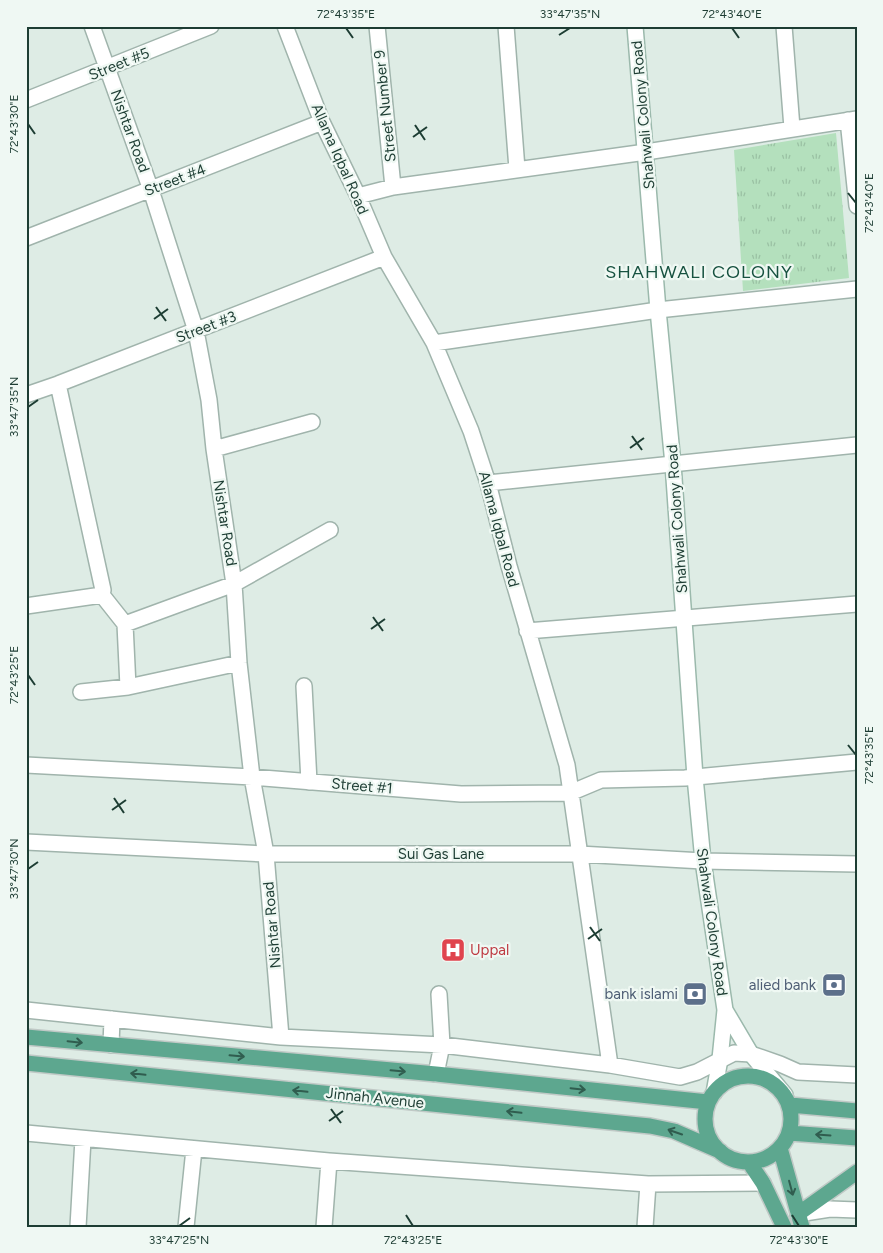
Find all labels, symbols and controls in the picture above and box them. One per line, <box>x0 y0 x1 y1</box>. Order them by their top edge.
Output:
text: 72°43'35"E <box>317 7 375 21</box>
text: 33°47'35"N <box>540 7 600 21</box>
text: 72°43'40"E <box>702 7 762 21</box>
street label: Shahwali Colony Road <box>628 40 658 190</box>
street label: Street #5 <box>86 44 152 84</box>
street label: Street Number 9 <box>370 49 400 163</box>
street label: Nishtar Road <box>107 87 153 175</box>
text: 72°43'30"E <box>7 94 21 154</box>
street label: Allama Iqbal Road <box>308 101 372 217</box>
street label: Street #4 <box>142 160 208 200</box>
text: 72°43'40"E <box>862 173 876 233</box>
district label: SHAHWALI COLONY <box>605 261 793 283</box>
street label: Street #3 <box>173 307 239 347</box>
text: 33°47'35"N <box>7 377 21 437</box>
street label: Shahwali Colony Road <box>663 444 691 594</box>
street label: Allama Iqbal Road <box>475 469 523 589</box>
street label: Nishtar Road <box>209 479 241 567</box>
text: 72°43'25"E <box>7 646 21 704</box>
text: 72°43'35"E <box>862 726 876 784</box>
street label: Street #1 <box>331 774 393 798</box>
text: 33°47'30"N <box>7 838 21 900</box>
street label: Sui Gas Lane <box>398 845 484 863</box>
street label: Shahwali Colony Road <box>693 847 731 997</box>
street label: Nishtar Road <box>259 881 285 969</box>
hospital icon: Uppal <box>440 937 466 963</box>
place label: Uppal <box>470 941 509 959</box>
bank icon: alied bank <box>821 972 847 998</box>
place label: alied bank <box>749 976 817 994</box>
bank icon: bank islami <box>682 981 708 1007</box>
place label: bank islami <box>605 985 678 1003</box>
one-way arrow <box>66 1037 82 1047</box>
one-way arrow <box>228 1052 244 1061</box>
one-way arrow <box>390 1066 406 1075</box>
one-way arrow <box>131 1069 147 1079</box>
street label: Jinnah Avenue <box>325 1084 425 1112</box>
one-way arrow <box>569 1084 585 1093</box>
one-way arrow <box>292 1086 308 1095</box>
one-way arrow <box>506 1107 522 1117</box>
one-way arrow <box>668 1127 683 1136</box>
one-way arrow <box>815 1131 831 1140</box>
one-way arrow <box>786 1179 796 1195</box>
text: 33°47'25"N <box>149 1233 209 1247</box>
text: 72°43'25"E <box>384 1233 442 1247</box>
text: 72°43'30"E <box>769 1233 829 1247</box>

